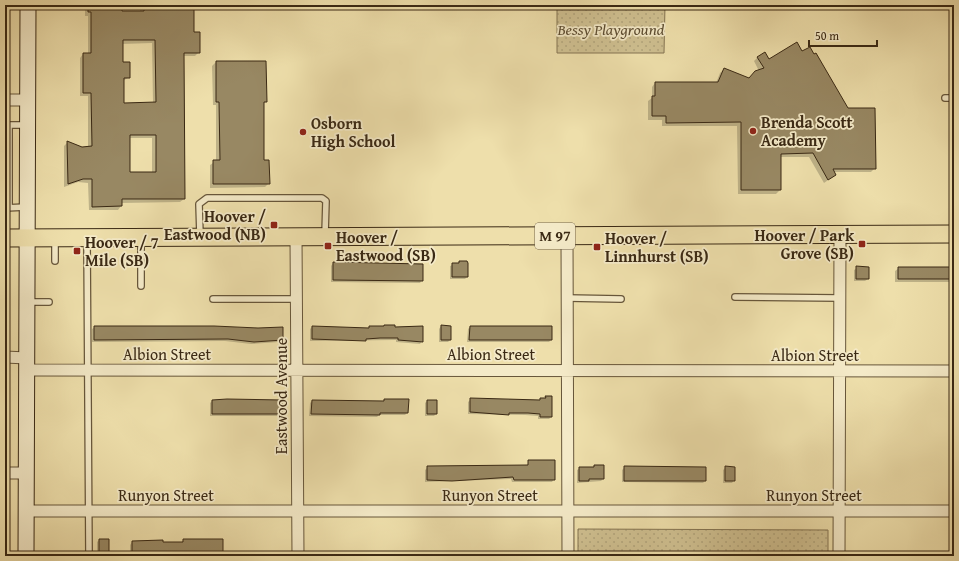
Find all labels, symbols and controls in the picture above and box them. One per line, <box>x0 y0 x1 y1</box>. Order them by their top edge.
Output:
park label: Bessy Playground <box>557 17 665 41</box>
scale bar <box>809 22 877 48</box>
text: 50 m <box>815 27 839 44</box>
place label: Brenda Scott Academy <box>761 110 853 152</box>
place label: Osborn High School <box>311 111 395 153</box>
marker: Brenda Scott Academy <box>748 126 758 136</box>
marker: Osborn High School <box>298 127 308 137</box>
place label: Hoover / Eastwood (NB) <box>164 204 266 246</box>
marker: Hoover / Eastwood (NB) <box>269 220 279 230</box>
road number: M 97 <box>535 223 575 249</box>
place label: Hoover / Park Grove (SB) <box>755 223 855 265</box>
place label: Hoover / Eastwood (SB) <box>336 225 436 267</box>
place label: Hoover / Linnhurst (SB) <box>605 226 709 268</box>
place label: Hoover / 7 Mile (SB) <box>85 230 159 272</box>
marker: Hoover / Park Grove (SB) <box>857 239 867 249</box>
marker: Hoover / Eastwood (SB) <box>323 241 333 251</box>
marker: Hoover / Linnhurst (SB) <box>592 242 602 252</box>
marker: Hoover / 7 Mile (SB) <box>72 246 82 256</box>
street label: Eastwood Avenue <box>269 338 293 454</box>
street label: Albion Street <box>123 342 211 366</box>
street label: Albion Street <box>447 342 535 366</box>
street label: Albion Street <box>771 343 859 367</box>
street label: Runyon Street <box>118 483 214 507</box>
street label: Runyon Street <box>442 483 538 507</box>
street label: Runyon Street <box>766 483 862 507</box>

